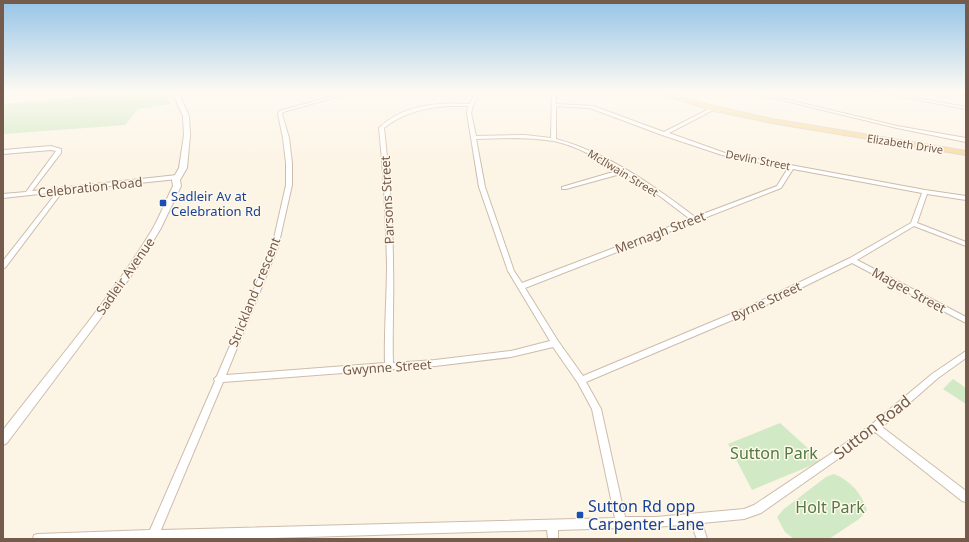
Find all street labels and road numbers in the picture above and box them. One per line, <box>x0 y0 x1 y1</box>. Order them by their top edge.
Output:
street label: Elizabeth Drive <box>866 130 944 157</box>
street label: McIlwain Street <box>585 146 661 200</box>
street label: Devlin Street <box>724 146 792 173</box>
street label: Parsons Street <box>376 155 398 245</box>
street label: Celebration Road <box>37 173 143 201</box>
street label: Mernagh Street <box>612 206 708 258</box>
street label: Sadleir Avenue <box>92 234 158 318</box>
street label: Strickland Crescent <box>224 234 284 350</box>
street label: Magee Street <box>869 263 949 317</box>
street label: Byrne Street <box>728 277 804 325</box>
street label: Gwynne Street <box>342 355 433 379</box>
street label: Sutton Road <box>829 390 915 464</box>

